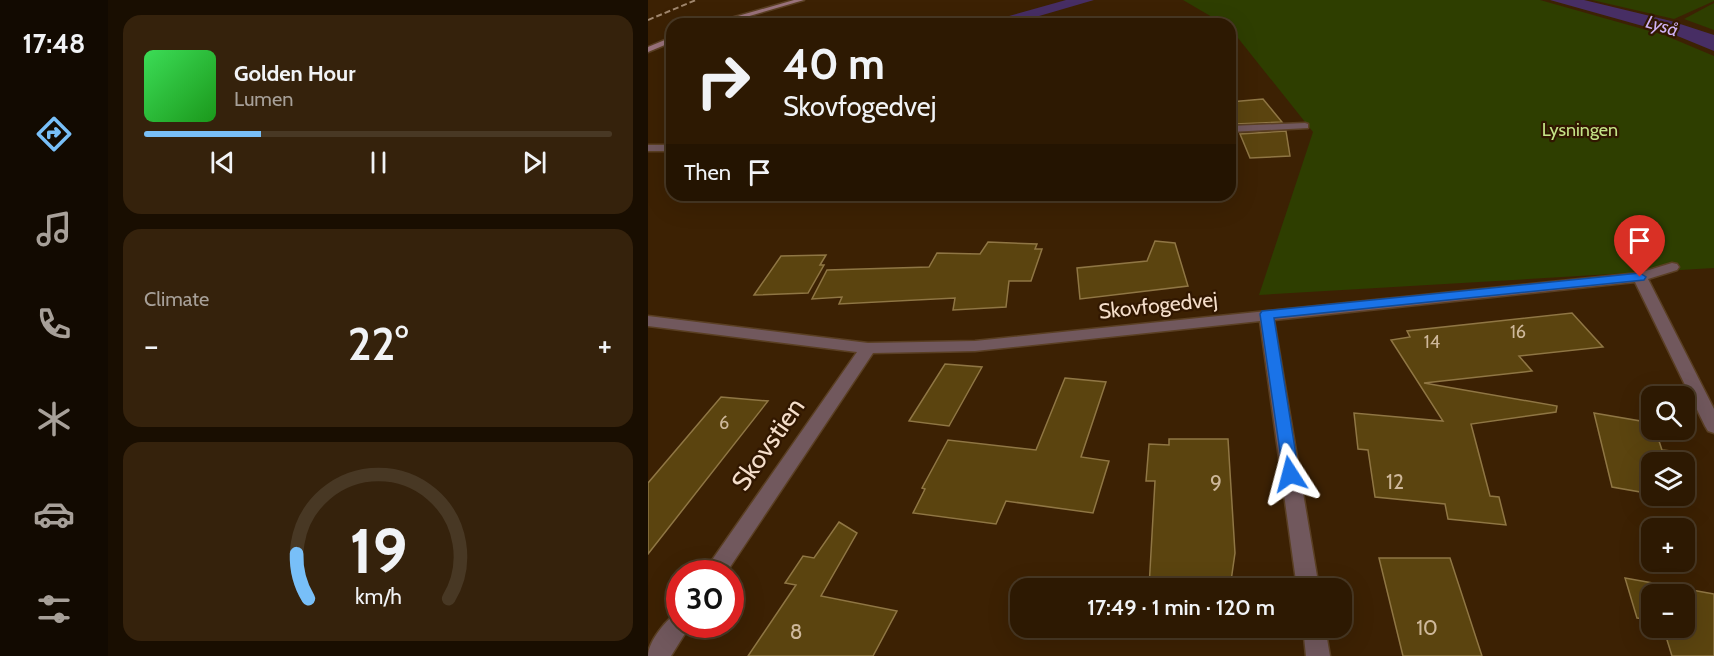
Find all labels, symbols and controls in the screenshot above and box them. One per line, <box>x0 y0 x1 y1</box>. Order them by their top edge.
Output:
water label: Lyså <box>1643 11 1681 41</box>
text: 17:48 <box>23 27 85 60</box>
text: 40 m <box>783 38 885 90</box>
icon: right <box>684 42 762 120</box>
text: Golden Hour <box>234 60 355 87</box>
text: Lumen <box>234 87 293 111</box>
text: Skovfogedvej <box>783 90 936 123</box>
icon: directions <box>33 113 75 155</box>
park label: Lysningen <box>1542 119 1618 141</box>
icon: previous <box>206 146 239 179</box>
icon: pause <box>362 146 395 179</box>
icon: next <box>518 146 551 179</box>
icon: arrive <box>743 156 776 189</box>
text: Then <box>684 159 731 186</box>
icon: music <box>33 208 75 250</box>
pin <box>1614 215 1665 277</box>
icon: arrive <box>1623 224 1656 257</box>
street label: Skovfogedvej <box>1097 286 1219 325</box>
text: Climate <box>144 287 209 311</box>
icon: phone <box>33 303 75 345</box>
text: 22° <box>348 317 408 371</box>
house number: 16 <box>1510 321 1526 343</box>
text: − <box>144 325 159 365</box>
text: + <box>597 325 612 365</box>
house number: 14 <box>1424 331 1440 353</box>
map controls <box>1641 386 1695 638</box>
button: search <box>1641 386 1695 440</box>
street label: Skovstien <box>725 392 811 496</box>
icon: climate <box>33 398 75 440</box>
house number: 6 <box>719 412 729 434</box>
position arrow <box>1258 442 1322 506</box>
button: layers <box>1641 452 1695 506</box>
house number: 12 <box>1386 469 1404 494</box>
house number: 9 <box>1210 470 1222 495</box>
icon: car <box>33 493 75 535</box>
text: 19 <box>349 513 407 589</box>
button: + <box>1641 518 1695 572</box>
speed limit sign: 30 <box>666 560 744 638</box>
text: km/h <box>355 583 401 609</box>
button: − <box>1641 584 1695 638</box>
icon: filters <box>33 588 75 630</box>
text: 17:49 · 1 min · 120 m <box>1087 594 1275 621</box>
house number: 10 <box>1416 615 1438 640</box>
house number: 8 <box>790 619 802 644</box>

